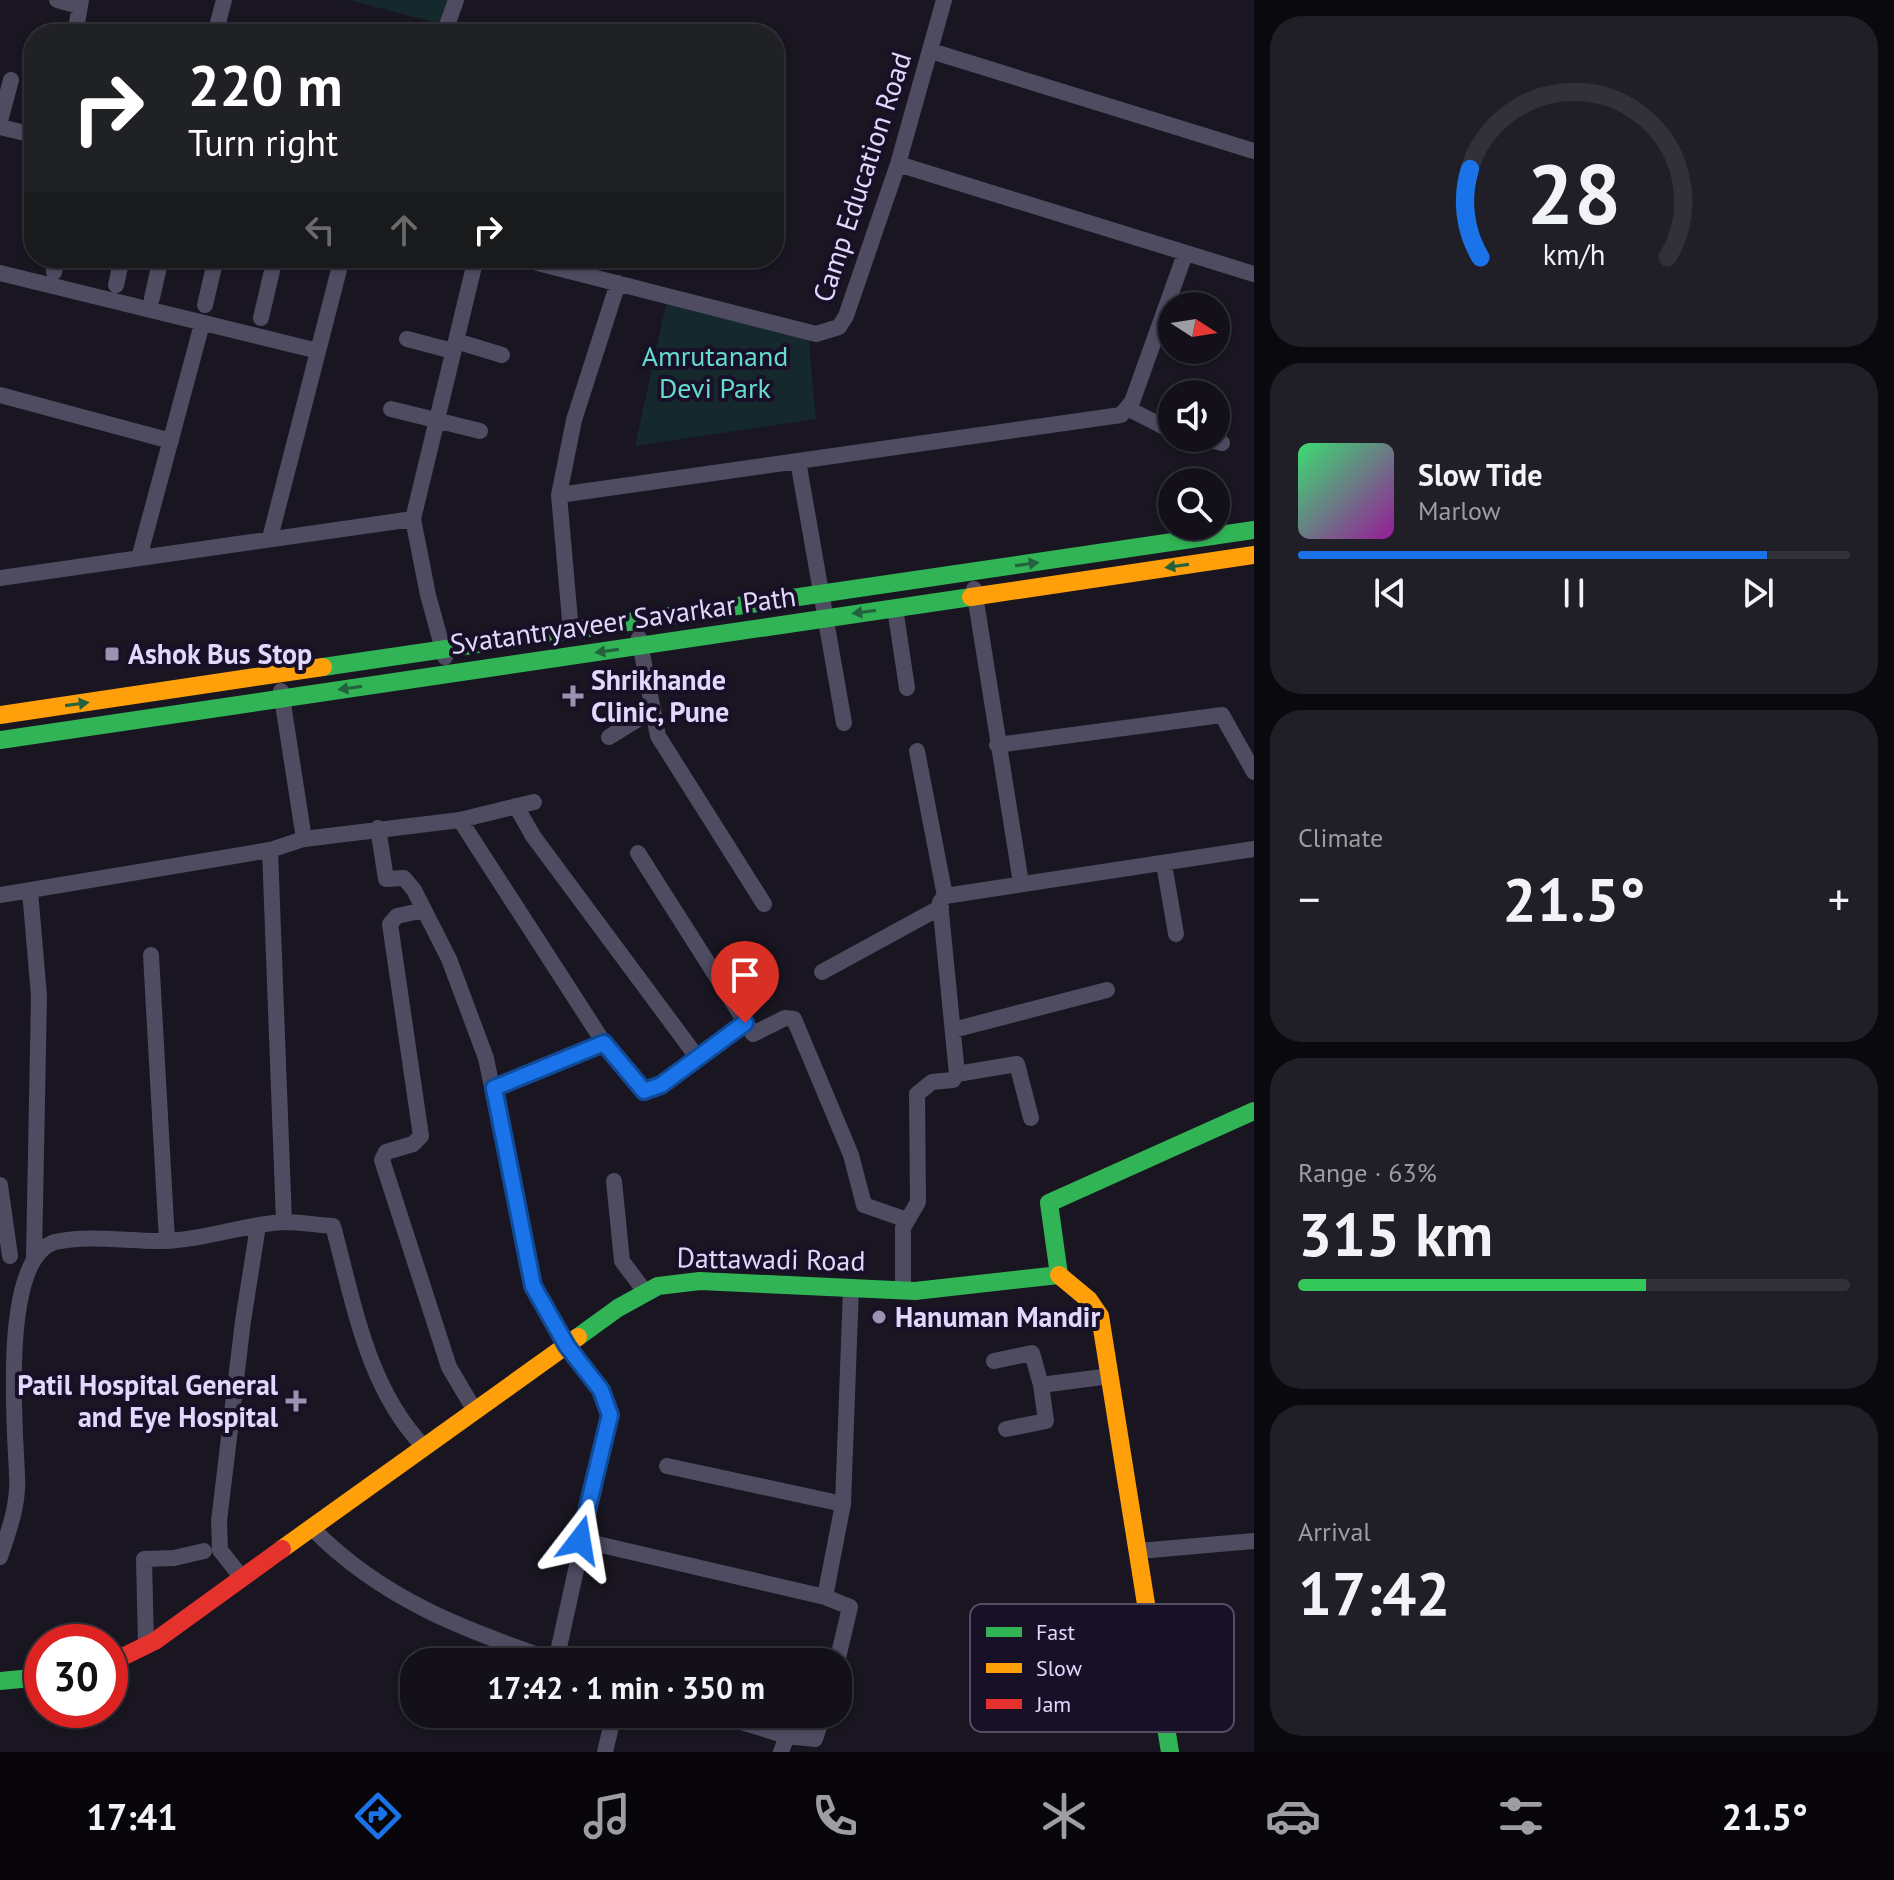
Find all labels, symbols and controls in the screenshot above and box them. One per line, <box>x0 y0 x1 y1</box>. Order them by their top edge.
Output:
street label: Camp Education Road <box>804 47 919 306</box>
text: 220 m <box>188 49 343 121</box>
icon: right <box>56 56 160 160</box>
text: Turn right <box>188 119 338 166</box>
text: 28 <box>1527 138 1621 246</box>
icon: left <box>298 208 342 252</box>
icon: ahead <box>382 208 426 252</box>
icon: right <box>466 208 510 252</box>
text: km/h <box>1543 236 1605 273</box>
north arrow <box>1158 292 1230 364</box>
map controls <box>1158 292 1230 540</box>
park label: Amrutanand Devi Park <box>642 337 788 406</box>
button: sound <box>1158 380 1230 452</box>
text: Slow Tide <box>1418 455 1543 494</box>
button: search <box>1158 468 1230 540</box>
text: Marlow <box>1418 494 1501 527</box>
one-way arrow <box>1015 557 1040 570</box>
one-way arrow <box>1164 560 1189 573</box>
icon: previous <box>1368 571 1412 615</box>
icon: pause <box>1552 571 1596 615</box>
icon: next <box>1736 571 1780 615</box>
street label: Svatantryaveer Savarkar Path <box>448 577 798 662</box>
one-way arrow <box>851 606 876 619</box>
place label: Ashok Bus Stop <box>128 635 312 672</box>
marker: Ashok Bus Stop <box>103 645 121 663</box>
one-way arrow <box>594 645 619 658</box>
place label: Shrikhande Clinic, Pune <box>591 661 729 730</box>
one-way arrow <box>337 682 362 695</box>
marker: Shrikhande Clinic, Pune <box>562 685 584 707</box>
one-way arrow <box>65 697 90 710</box>
text: Climate <box>1298 821 1383 854</box>
text: 21.5° <box>1502 860 1646 938</box>
text: − <box>1298 870 1320 927</box>
text: + <box>1828 870 1850 927</box>
pin <box>711 941 779 1023</box>
icon: arrive <box>723 953 767 997</box>
text: Range · 63% <box>1298 1156 1437 1189</box>
text: 315 km <box>1298 1195 1493 1273</box>
street label: Dattawadi Road <box>676 1238 866 1279</box>
place label: Hanuman Mandir <box>895 1298 1100 1335</box>
marker: Hanuman Mandir <box>870 1308 888 1326</box>
place label: Patil Hospital General and Eye Hospital <box>17 1366 279 1435</box>
marker: Patil Hospital General and Eye Hospital <box>285 1390 307 1412</box>
position arrow <box>538 1498 622 1582</box>
text: Arrival <box>1298 1515 1371 1548</box>
text: 17:42 <box>1298 1554 1450 1632</box>
legend <box>970 1604 1234 1732</box>
text: Fast <box>1036 1618 1076 1646</box>
speed limit sign: 30 <box>24 1624 128 1728</box>
text: Slow <box>1036 1654 1082 1682</box>
text: 17:42 · 1 min · 350 m <box>487 1668 765 1707</box>
text: Jam <box>1035 1690 1071 1718</box>
icon: directions <box>350 1788 406 1844</box>
icon: music <box>579 1788 635 1844</box>
icon: phone <box>807 1788 863 1844</box>
icon: climate <box>1036 1788 1092 1844</box>
icon: car <box>1265 1788 1321 1844</box>
icon: filters <box>1493 1788 1549 1844</box>
text: 17:41 <box>86 1793 178 1840</box>
text: 21.5° <box>1722 1793 1808 1840</box>

